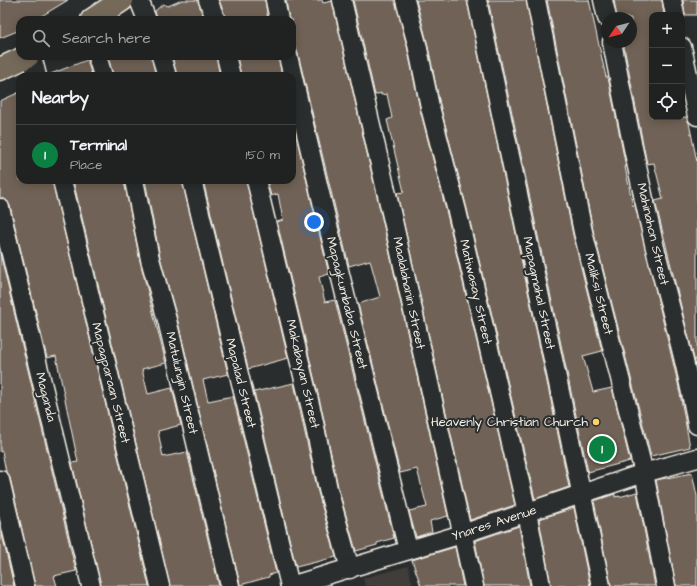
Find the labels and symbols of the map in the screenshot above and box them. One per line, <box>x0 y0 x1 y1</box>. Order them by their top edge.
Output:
north arrow <box>601 12 637 48</box>
street label: Mahinahon Street <box>632 181 674 288</box>
your location <box>304 212 324 232</box>
street label: Mapagkumbaba Street <box>321 235 372 372</box>
street label: Maalalahanin Street <box>388 235 430 352</box>
street label: Mapagmahal Street <box>517 235 560 352</box>
street label: Matiwasay Street <box>454 238 497 347</box>
street label: Maliksi Street <box>580 251 618 337</box>
street label: Makabayan Street <box>281 318 324 431</box>
street label: Mapagparaan Street <box>86 321 135 446</box>
street label: Matulungin Street <box>160 330 203 437</box>
street label: Mapalad Street <box>221 336 261 430</box>
street label: Maganda <box>30 370 61 424</box>
place label: Heavenly Christian Church <box>431 413 589 432</box>
marker: Heavenly Christian Church <box>591 417 601 427</box>
pin: 1 <box>589 434 615 464</box>
street label: Ynares Avenue <box>449 501 539 545</box>

